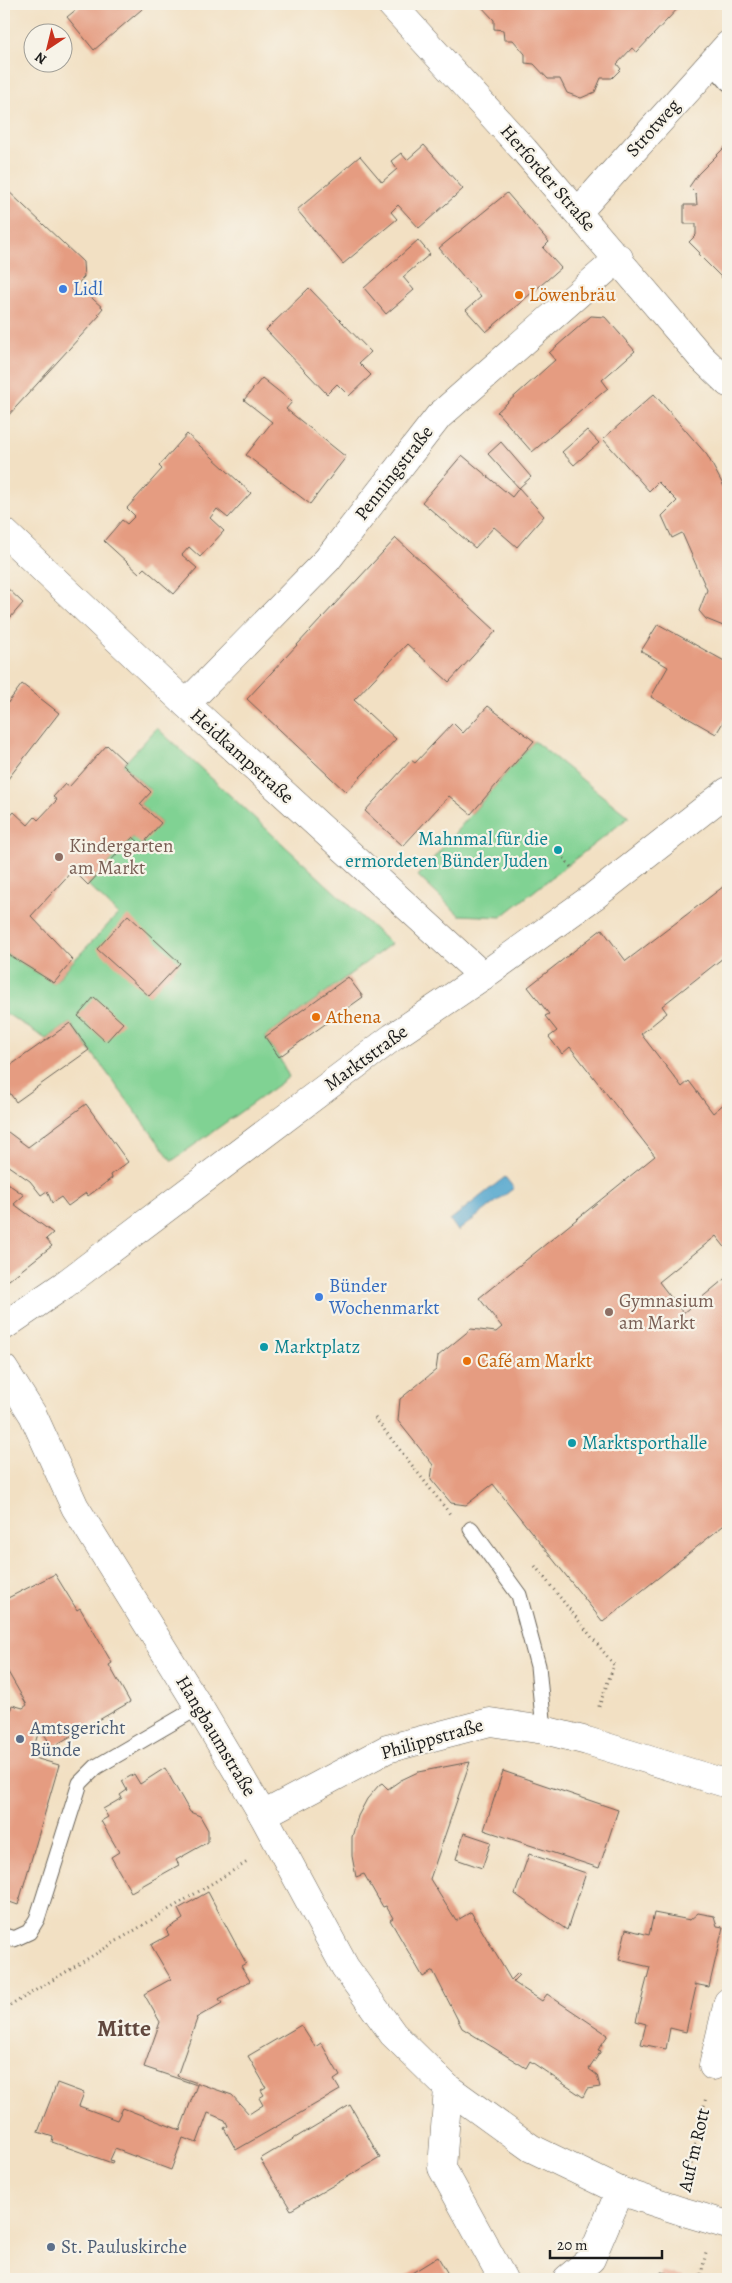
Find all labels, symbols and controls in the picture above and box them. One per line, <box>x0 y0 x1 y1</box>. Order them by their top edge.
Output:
north arrow <box>22 22 72 72</box>
text: N <box>31 48 50 69</box>
street label: Strotweg <box>620 93 686 163</box>
street label: Herforder Straße <box>494 119 602 237</box>
place label: Lidl <box>73 276 103 302</box>
place label: Löwenbräu <box>529 282 616 308</box>
marker: Lidl <box>57 283 69 295</box>
marker: Löwenbräu <box>513 289 525 301</box>
street label: Penningstraße <box>349 420 439 526</box>
street label: Heidkampstraße <box>184 702 300 810</box>
place label: Mahnmal für die ermordeten Bünder Juden <box>345 826 548 874</box>
place label: Kindergarten am Markt <box>69 833 173 881</box>
marker: Mahnmal für die ermordeten Bünder Juden <box>552 844 564 856</box>
marker: Kindergarten am Markt <box>53 851 65 863</box>
place label: Athena <box>325 1004 381 1030</box>
marker: Athena <box>310 1011 322 1023</box>
street label: Marktstraße <box>319 1019 413 1097</box>
place label: Bünder Wochenmarkt <box>328 1273 440 1321</box>
place label: Gymnasium am Markt <box>619 1288 714 1336</box>
marker: Bünder Wochenmarkt <box>313 1291 325 1303</box>
marker: Gymnasium am Markt <box>603 1306 615 1318</box>
place label: Marktplatz <box>274 1334 360 1360</box>
marker: Marktplatz <box>258 1341 270 1353</box>
place label: Café am Markt <box>477 1348 592 1374</box>
marker: Café am Markt <box>461 1355 473 1367</box>
place label: Marktsporthalle <box>582 1430 707 1456</box>
marker: Marktsporthalle <box>566 1437 578 1449</box>
street label: Hangbaumstraße <box>170 1671 262 1801</box>
street label: Philippstraße <box>378 1712 486 1766</box>
place label: Amtsgericht Bünde <box>29 1715 126 1763</box>
marker: Amtsgericht Bünde <box>14 1733 26 1745</box>
district label: Mitte <box>97 2012 151 2044</box>
street label: Auf'm Rott <box>672 2106 716 2195</box>
scale bar <box>550 2228 662 2260</box>
place label: St. Pauluskirche <box>61 2234 187 2260</box>
text: 20 m <box>557 2235 588 2255</box>
marker: St. Pauluskirche <box>45 2241 57 2253</box>

